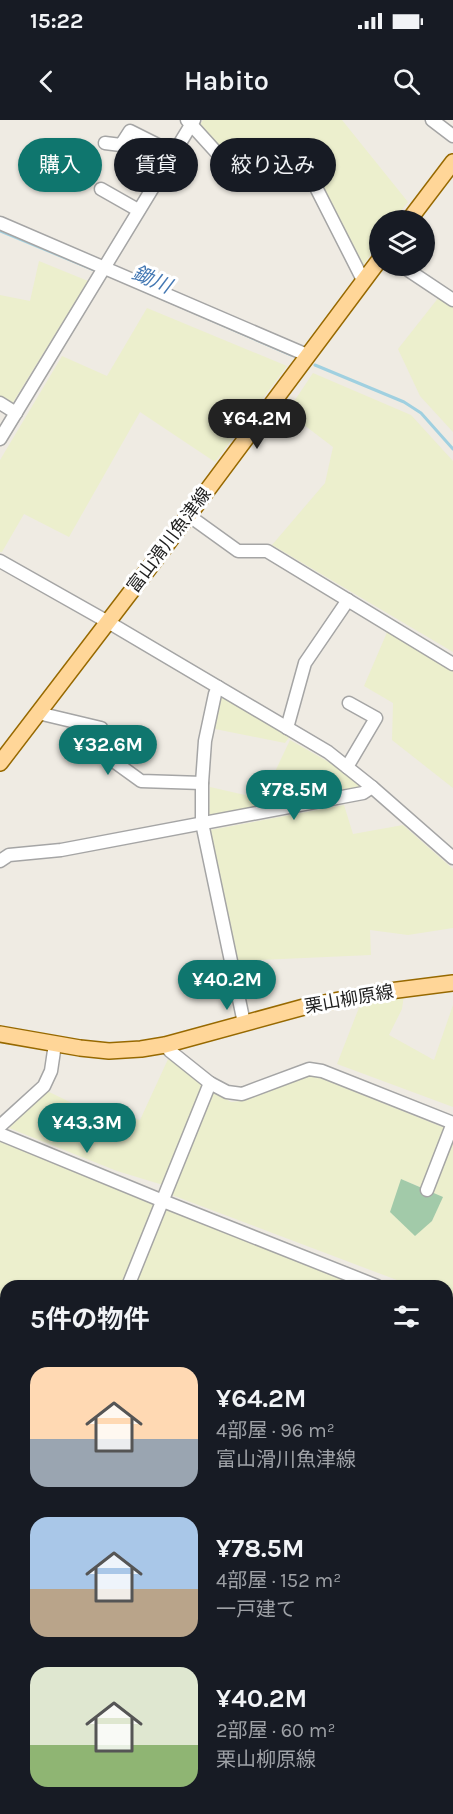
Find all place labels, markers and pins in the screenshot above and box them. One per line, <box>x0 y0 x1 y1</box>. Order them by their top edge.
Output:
pin: ¥64.2M <box>208 399 306 450</box>
pin: ¥32.6M <box>59 725 157 776</box>
pin: ¥78.5M <box>245 770 343 821</box>
pin: ¥40.2M <box>178 960 276 1011</box>
pin: ¥43.3M <box>38 1103 136 1154</box>

